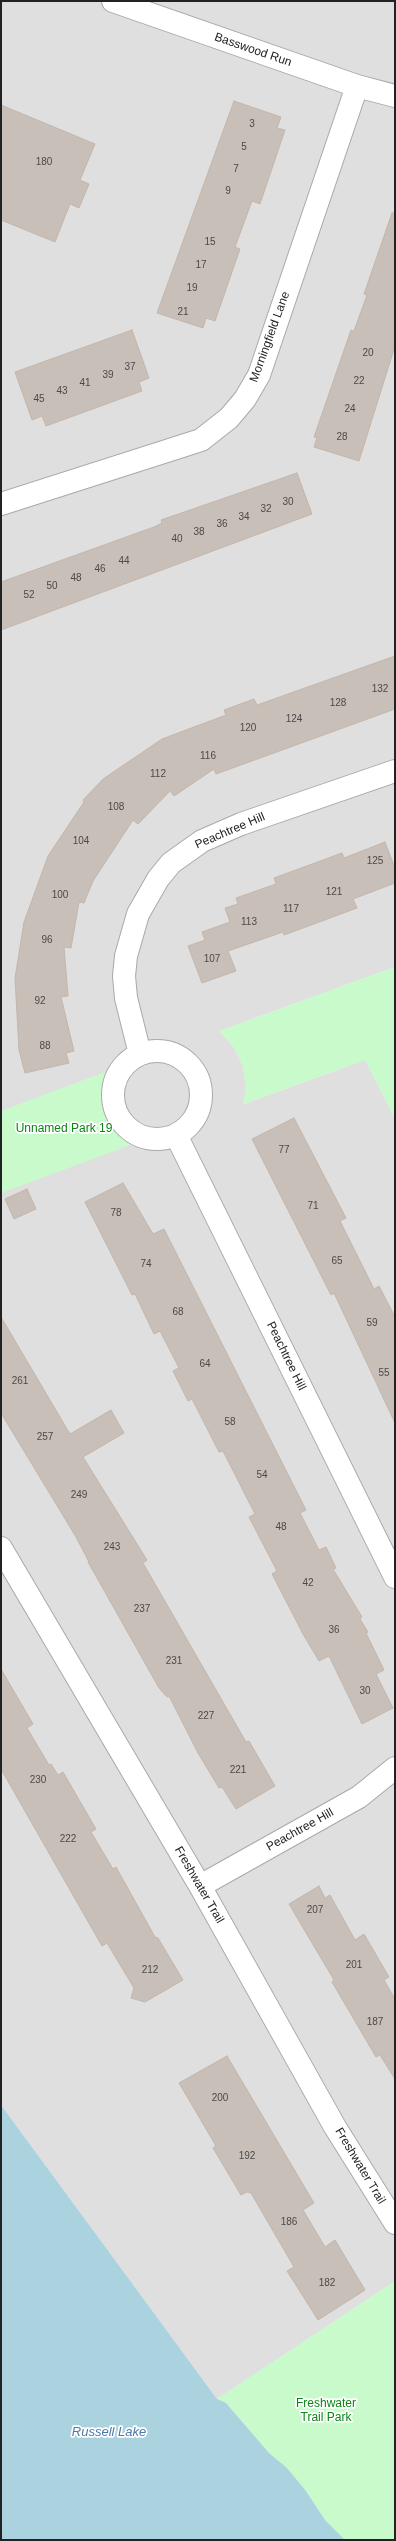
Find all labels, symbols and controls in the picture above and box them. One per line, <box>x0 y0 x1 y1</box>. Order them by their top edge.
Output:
street label: Basswood Run <box>212 30 294 70</box>
house number: 3 <box>249 118 255 130</box>
house number: 5 <box>241 141 247 153</box>
house number: 180 <box>36 156 52 168</box>
house number: 7 <box>233 163 239 175</box>
house number: 9 <box>225 185 231 197</box>
house number: 15 <box>204 236 216 248</box>
house number: 17 <box>195 259 207 271</box>
house number: 19 <box>186 282 198 294</box>
street label: Morningfield Lane <box>247 290 293 384</box>
house number: 21 <box>177 306 189 318</box>
house number: 20 <box>362 347 374 359</box>
house number: 37 <box>124 361 136 373</box>
house number: 39 <box>102 369 114 381</box>
house number: 22 <box>353 375 365 387</box>
house number: 41 <box>79 377 91 389</box>
house number: 43 <box>56 385 68 397</box>
house number: 45 <box>33 393 45 405</box>
house number: 24 <box>344 403 356 415</box>
house number: 28 <box>336 431 348 443</box>
house number: 30 <box>282 496 294 508</box>
house number: 32 <box>260 503 272 515</box>
house number: 34 <box>238 511 250 523</box>
house number: 36 <box>216 518 228 530</box>
house number: 38 <box>193 526 205 538</box>
house number: 40 <box>171 533 183 545</box>
house number: 44 <box>118 555 130 567</box>
house number: 46 <box>94 563 106 575</box>
house number: 48 <box>70 572 82 584</box>
house number: 50 <box>46 580 58 592</box>
house number: 52 <box>23 589 35 601</box>
house number: 132 <box>372 683 388 695</box>
house number: 128 <box>330 697 346 709</box>
house number: 124 <box>286 713 302 725</box>
house number: 120 <box>240 722 256 734</box>
house number: 116 <box>200 750 216 762</box>
house number: 112 <box>150 768 166 780</box>
house number: 108 <box>108 801 124 813</box>
street label: Peachtree Hill <box>193 810 267 852</box>
house number: 104 <box>73 835 89 847</box>
house number: 125 <box>367 855 383 867</box>
house number: 121 <box>326 886 342 898</box>
house number: 100 <box>52 889 68 901</box>
house number: 117 <box>283 903 299 915</box>
house number: 113 <box>241 916 257 928</box>
house number: 96 <box>41 934 53 946</box>
house number: 107 <box>204 953 220 965</box>
house number: 92 <box>34 995 46 1007</box>
house number: 88 <box>39 1040 51 1052</box>
park label: Unnamed Park 19 <box>16 1122 112 1136</box>
house number: 77 <box>278 1144 290 1156</box>
house number: 71 <box>307 1200 319 1212</box>
house number: 78 <box>110 1207 122 1219</box>
house number: 65 <box>331 1255 343 1267</box>
house number: 74 <box>140 1258 152 1270</box>
house number: 68 <box>172 1306 184 1318</box>
house number: 59 <box>366 1317 378 1329</box>
street label: Peachtree Hill <box>263 1319 309 1393</box>
house number: 64 <box>199 1358 211 1370</box>
house number: 55 <box>378 1367 390 1379</box>
house number: 261 <box>12 1375 28 1387</box>
house number: 58 <box>224 1416 236 1428</box>
house number: 257 <box>37 1431 53 1443</box>
house number: 54 <box>256 1469 268 1481</box>
house number: 249 <box>71 1489 87 1501</box>
house number: 48 <box>275 1521 287 1533</box>
house number: 243 <box>104 1541 120 1553</box>
house number: 42 <box>302 1577 314 1589</box>
house number: 237 <box>134 1603 150 1615</box>
house number: 36 <box>328 1624 340 1636</box>
house number: 231 <box>166 1655 182 1667</box>
house number: 30 <box>359 1685 371 1697</box>
house number: 227 <box>198 1710 214 1722</box>
house number: 221 <box>230 1764 246 1776</box>
house number: 230 <box>30 1774 46 1786</box>
street label: Peachtree Hill <box>264 1806 336 1854</box>
house number: 222 <box>60 1833 76 1845</box>
street label: Freshwater Trail <box>171 1844 227 1926</box>
house number: 207 <box>307 1904 323 1916</box>
house number: 201 <box>346 1959 362 1971</box>
house number: 212 <box>142 1964 158 1976</box>
house number: 187 <box>367 2016 383 2028</box>
house number: 200 <box>212 2092 228 2104</box>
street label: Freshwater Trail <box>332 2125 388 2207</box>
house number: 192 <box>239 2150 255 2162</box>
house number: 186 <box>281 2216 297 2228</box>
house number: 182 <box>319 2277 335 2289</box>
park label: Freshwater Trail Park <box>296 2397 356 2425</box>
water label: Russell Lake <box>72 2424 146 2440</box>

